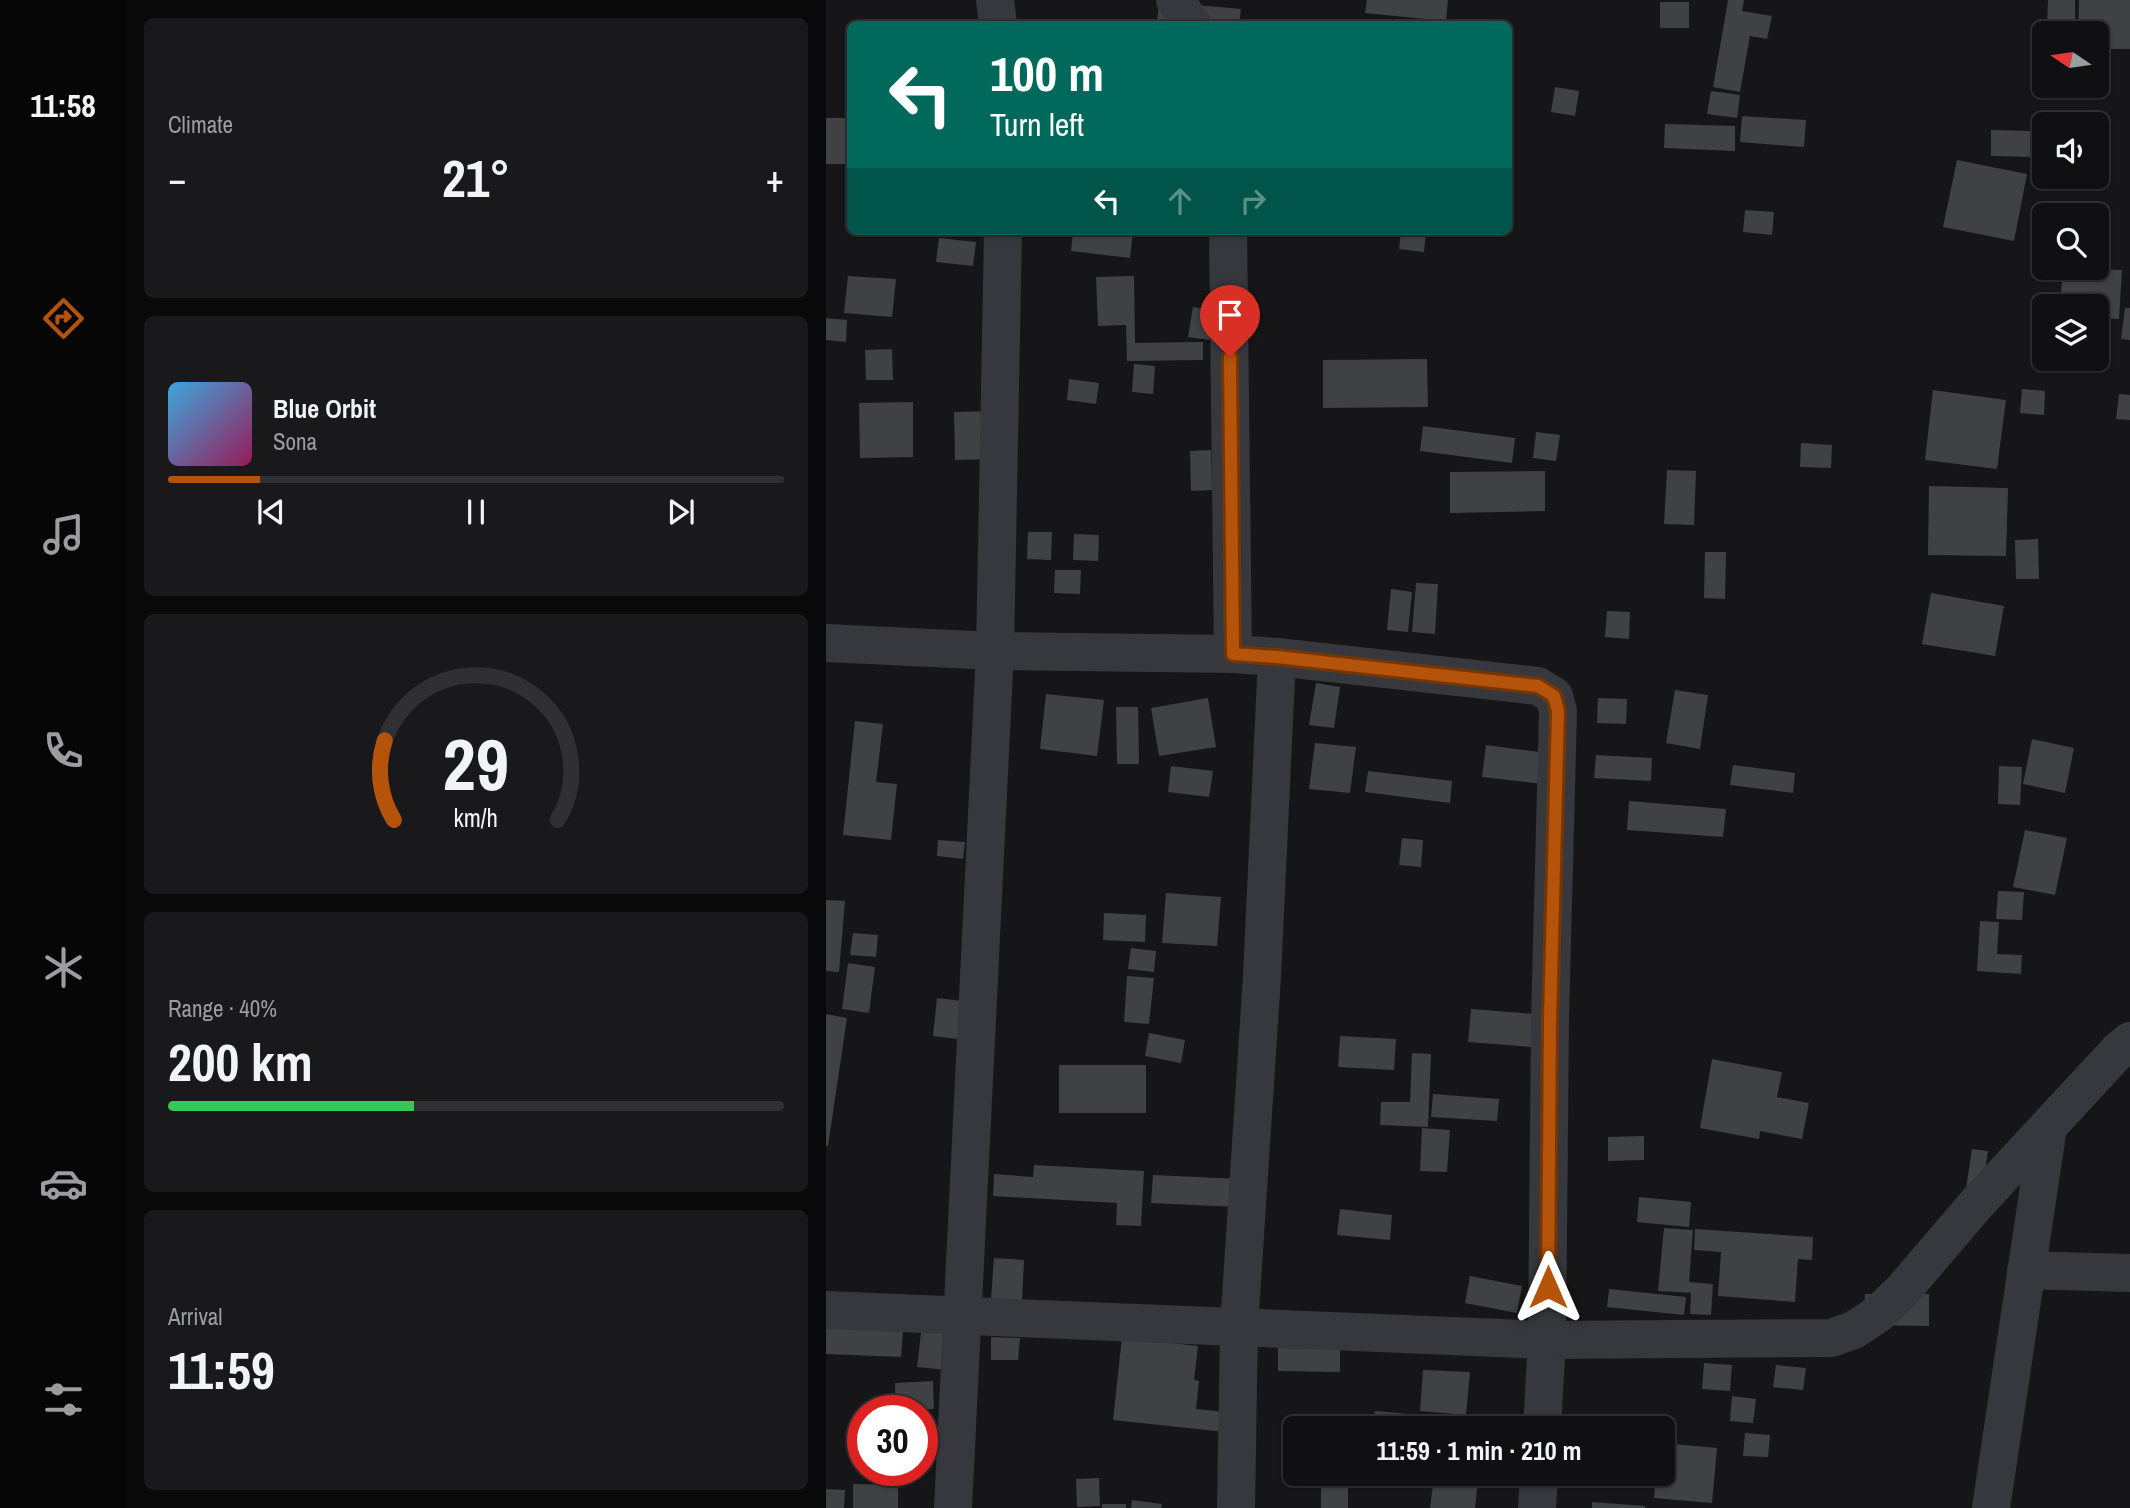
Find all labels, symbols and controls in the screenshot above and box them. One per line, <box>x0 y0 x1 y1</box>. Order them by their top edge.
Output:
north arrow <box>2032 21 2109 98</box>
map controls <box>2032 21 2109 371</box>
text: 100 m <box>990 40 1104 106</box>
icon: left <box>875 49 966 140</box>
text: 11:58 <box>30 84 96 127</box>
text: Turn left <box>990 103 1084 146</box>
text: Climate <box>168 109 233 140</box>
button: sound <box>2032 112 2109 189</box>
text: 21° <box>442 143 510 213</box>
text: − <box>168 153 186 204</box>
text: + <box>766 153 784 204</box>
icon: left <box>1088 182 1126 220</box>
icon: ahead <box>1161 182 1199 220</box>
icon: right <box>1234 182 1272 220</box>
button: search <box>2032 203 2109 280</box>
pin <box>1200 285 1260 357</box>
icon: directions <box>39 294 88 343</box>
button: layers <box>2032 294 2109 371</box>
icon: arrive <box>1211 296 1249 334</box>
text: Blue Orbit <box>273 391 376 426</box>
text: Sona <box>273 426 317 457</box>
icon: previous <box>252 493 290 531</box>
icon: pause <box>457 493 495 531</box>
icon: next <box>662 493 700 531</box>
icon: music <box>39 510 88 559</box>
text: 29 <box>443 715 509 813</box>
icon: phone <box>39 726 88 775</box>
text: km/h <box>454 801 498 835</box>
icon: climate <box>39 943 88 992</box>
text: Range · 40% <box>168 993 277 1024</box>
text: 200 km <box>168 1027 313 1097</box>
icon: car <box>39 1159 88 1208</box>
position arrow <box>1511 1250 1585 1324</box>
text: Arrival <box>168 1301 223 1332</box>
text: 11:59 <box>168 1335 275 1405</box>
icon: filters <box>39 1375 88 1424</box>
speed limit sign: 30 <box>847 1395 938 1486</box>
text: 11:59 · 1 min · 210 m <box>1376 1433 1582 1468</box>

